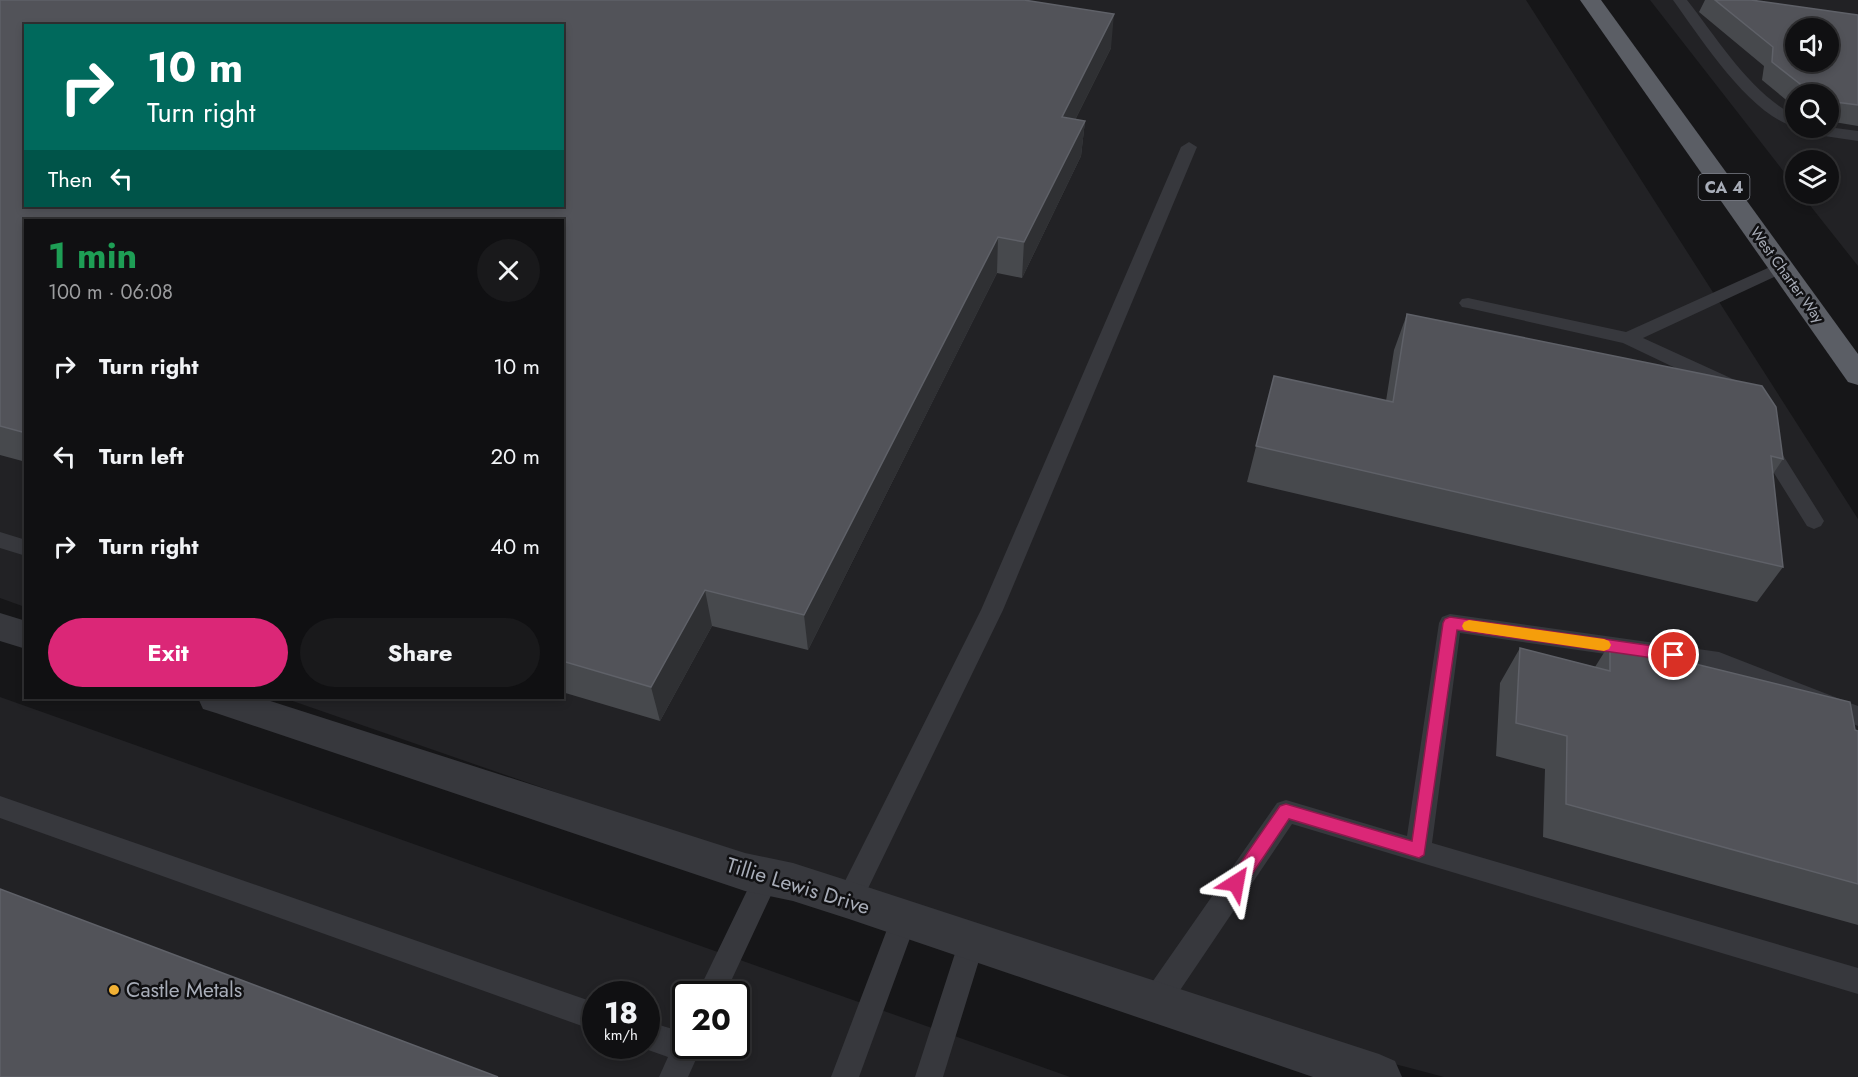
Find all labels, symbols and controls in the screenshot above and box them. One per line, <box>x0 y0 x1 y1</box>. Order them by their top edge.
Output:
map controls <box>1785 18 1839 204</box>
button: sound <box>1785 18 1839 72</box>
text: 10 m <box>147 37 243 98</box>
icon: right <box>48 48 126 126</box>
button: search <box>1785 84 1839 138</box>
text: Turn right <box>147 93 255 132</box>
button: layers <box>1785 150 1839 204</box>
icon: left <box>105 162 138 195</box>
text: Then <box>48 163 93 195</box>
road number: CA 4 <box>1698 174 1750 200</box>
street label: West Charter Way <box>1745 222 1830 328</box>
text: 1 min <box>48 229 137 281</box>
button: close <box>477 239 540 302</box>
text: 100 m · 06:08 <box>48 278 173 307</box>
icon: right <box>48 350 81 383</box>
text: Turn right <box>99 350 199 382</box>
text: 10 m <box>493 350 540 382</box>
icon: left <box>48 440 81 473</box>
text: Turn left <box>99 440 184 472</box>
text: 20 m <box>491 440 540 472</box>
icon: right <box>48 530 81 563</box>
text: Turn right <box>99 530 199 562</box>
text: 40 m <box>490 530 540 562</box>
button: Exit <box>48 618 288 687</box>
button: Share <box>300 618 540 687</box>
pin <box>1648 629 1699 680</box>
icon: arrive <box>1657 638 1690 671</box>
street label: Tillie Lewis Drive <box>723 850 874 922</box>
position arrow <box>1204 851 1268 915</box>
place label: Castle Metals <box>126 975 242 1005</box>
speed limit sign: 20 <box>672 981 750 1059</box>
marker: Castle Metals <box>107 983 121 997</box>
text: 18 <box>604 991 638 1034</box>
text: km/h <box>604 1024 638 1046</box>

